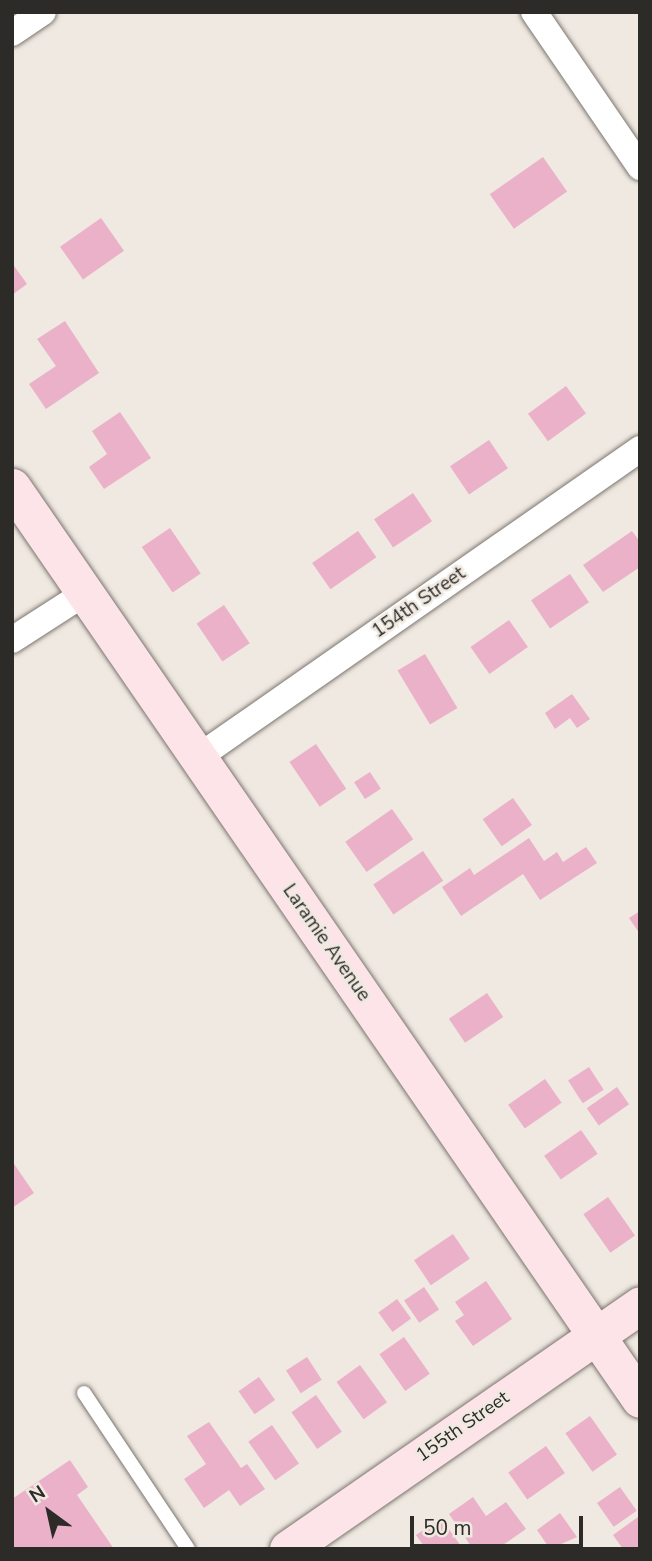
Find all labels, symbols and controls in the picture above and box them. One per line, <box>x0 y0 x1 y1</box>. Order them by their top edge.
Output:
street label: 154th Street <box>368 563 470 643</box>
street label: Laramie Avenue <box>277 880 375 1006</box>
street label: 155th Street <box>412 1387 514 1467</box>
north arrow <box>14 1477 84 1547</box>
text: N <box>25 1480 51 1509</box>
scale bar <box>414 1502 587 1546</box>
text: 50 m <box>423 1514 472 1542</box>

